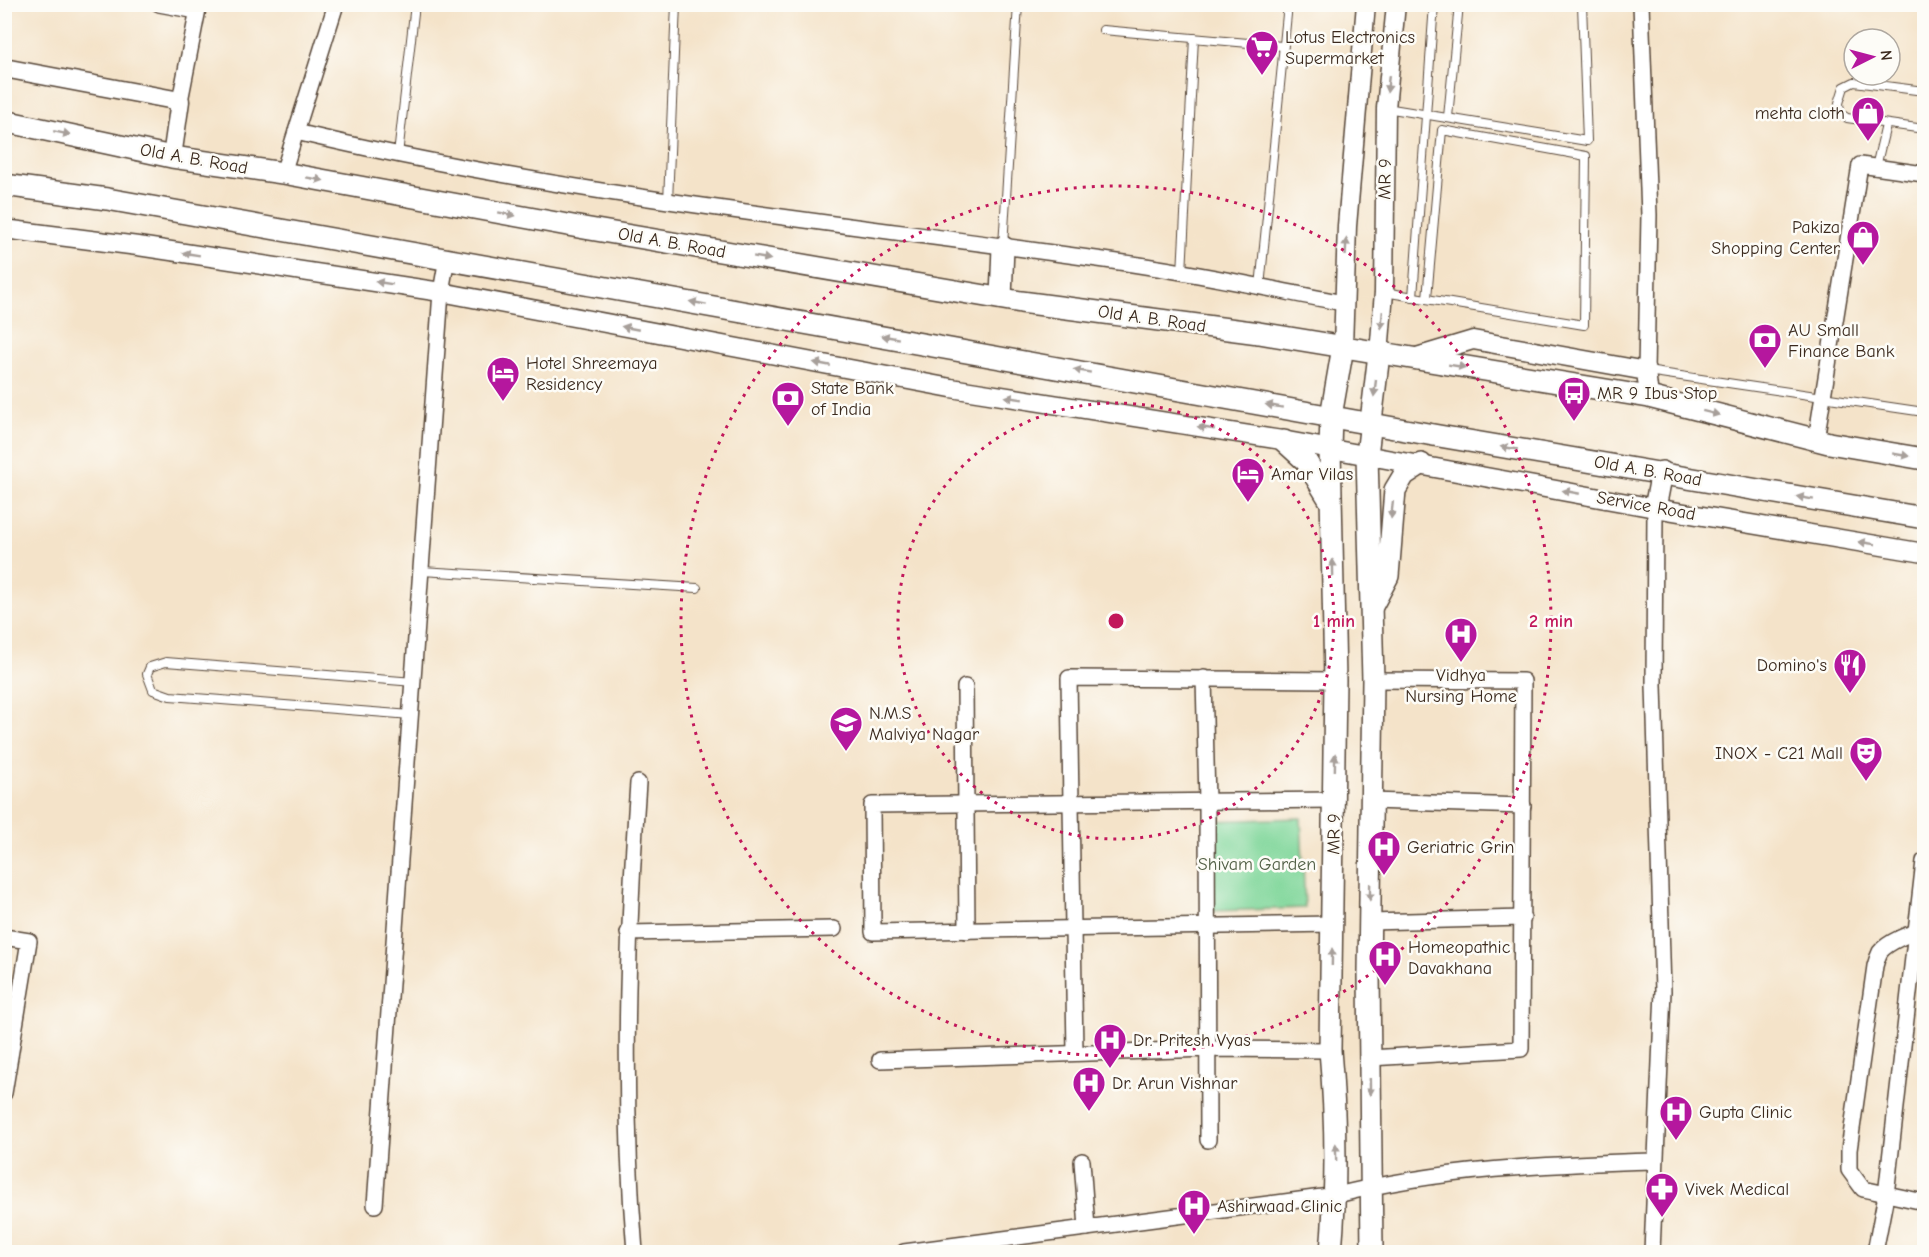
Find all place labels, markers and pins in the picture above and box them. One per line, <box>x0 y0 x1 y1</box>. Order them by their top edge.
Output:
place label: Lotus Electronics Supermarket <box>1285 27 1415 69</box>
supermarket icon: Lotus Electronics Supermarket <box>1244 29 1280 76</box>
shop icon: mehta cloth <box>1850 95 1886 142</box>
place label: mehta cloth <box>1755 103 1845 124</box>
place label: Pakiza Shopping Center <box>1711 217 1841 259</box>
shop icon: Pakiza Shopping Center <box>1845 219 1881 266</box>
place label: AU Small Finance Bank <box>1788 320 1895 362</box>
bank icon: AU Small Finance Bank <box>1747 322 1783 369</box>
place label: Hotel Shreemaya Residency <box>526 353 658 395</box>
hotel icon: Hotel Shreemaya Residency <box>485 355 521 402</box>
bus stop icon: MR 9 Ibus Stop <box>1556 375 1592 422</box>
place label: State Bank of India <box>811 378 894 420</box>
bank icon: State Bank of India <box>770 380 806 427</box>
place label: MR 9 Ibus Stop <box>1597 383 1717 404</box>
hotel icon: Amar Vilas <box>1230 456 1266 503</box>
place label: Amar Vilas <box>1271 464 1353 485</box>
centre of rings <box>1106 611 1126 631</box>
hospital icon: Vidhya Nursing Home <box>1443 616 1479 663</box>
restaurant icon: Domino's <box>1832 647 1868 694</box>
place label: Domino's <box>1757 655 1827 676</box>
place label: Vidhya Nursing Home <box>1405 665 1517 707</box>
place label: N.M.S Malviya Nagar <box>869 703 980 745</box>
school or university icon: N.M.S Malviya Nagar <box>828 705 864 752</box>
theatre icon: INOX - C21 Mall <box>1848 735 1884 782</box>
place label: INOX - C21 Mall <box>1715 743 1843 764</box>
hospital icon: Geriatric Grin <box>1366 829 1402 876</box>
place label: Geriatric Grin <box>1407 837 1515 858</box>
place label: Homeopathic Davakhana <box>1408 937 1511 979</box>
hospital icon: Homeopathic Davakhana <box>1367 939 1403 986</box>
hospital icon: Dr. Pritesh Vyas <box>1092 1022 1128 1069</box>
place label: Dr. Pritesh Vyas <box>1133 1030 1251 1051</box>
hospital icon: Dr. Arun Vishnar <box>1071 1065 1107 1112</box>
place label: Dr. Arun Vishnar <box>1112 1073 1238 1094</box>
hospital icon: Gupta Clinic <box>1658 1094 1694 1141</box>
place label: Gupta Clinic <box>1699 1102 1793 1123</box>
pharmacy icon: Vivek Medical <box>1644 1171 1680 1218</box>
place label: Vivek Medical <box>1685 1179 1789 1200</box>
hospital icon: Ashirwaad Clinic <box>1176 1188 1212 1235</box>
place label: Ashirwaad Clinic <box>1217 1196 1343 1217</box>

